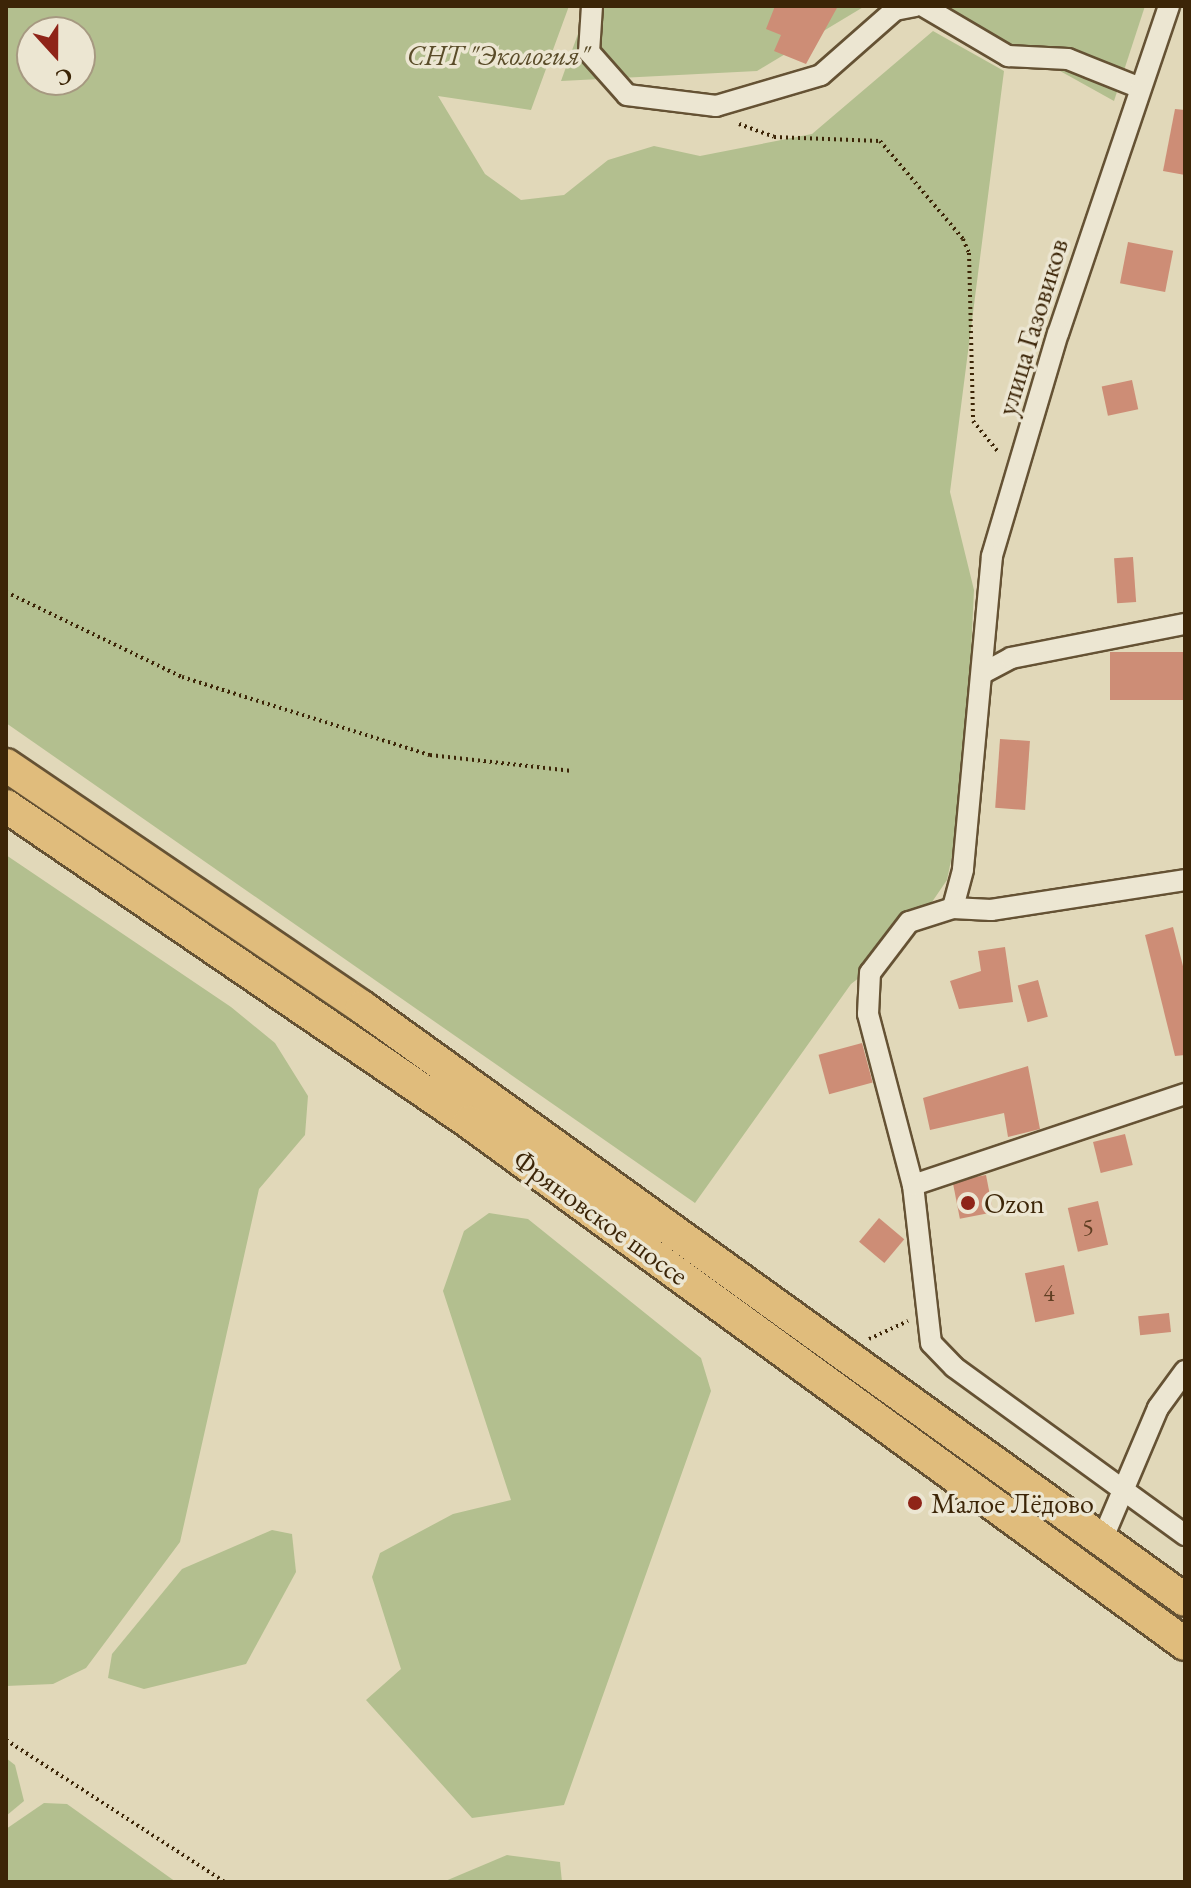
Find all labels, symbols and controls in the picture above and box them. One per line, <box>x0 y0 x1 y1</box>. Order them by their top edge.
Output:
north arrow <box>16 16 96 96</box>
park label: СНТ "Экология" <box>407 38 589 72</box>
text: С <box>52 61 77 93</box>
street label: улица Газовиков <box>989 235 1075 419</box>
street label: Фряновское шоссе <box>507 1142 695 1292</box>
place label: Ozon <box>984 1186 1045 1220</box>
marker: Ozon <box>959 1194 977 1212</box>
house number: 5 <box>1082 1213 1094 1241</box>
house number: 4 <box>1043 1279 1055 1307</box>
place label: Малое Лёдово <box>931 1486 1094 1520</box>
marker: Малое Лёдово <box>906 1494 924 1512</box>

